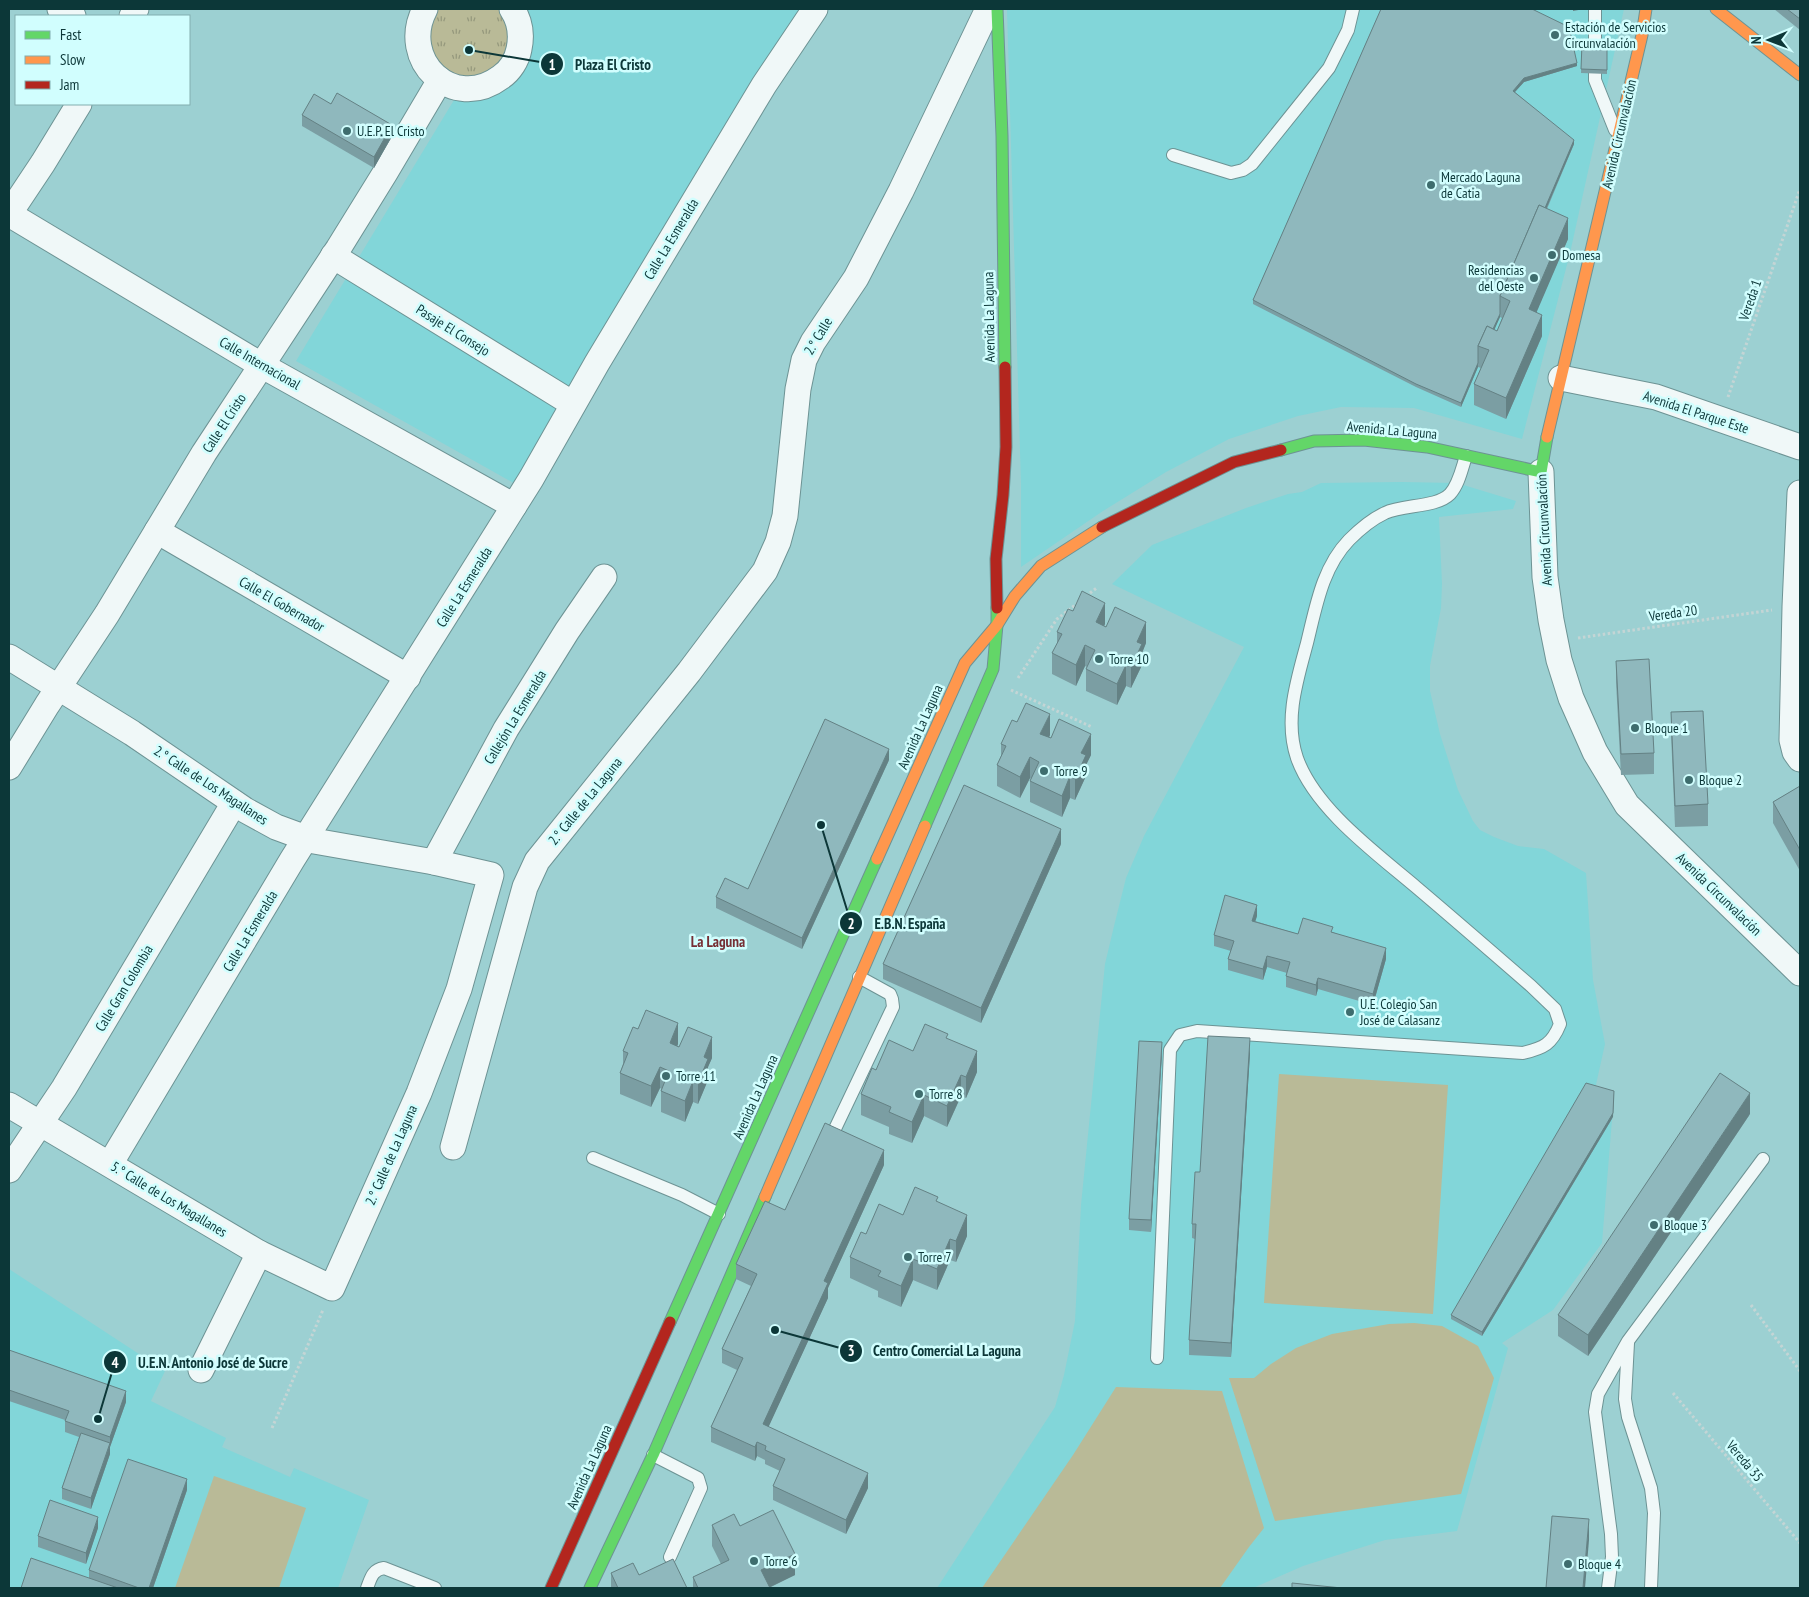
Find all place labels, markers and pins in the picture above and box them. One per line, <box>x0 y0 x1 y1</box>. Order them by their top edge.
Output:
place label: Estación de Servicios Circunvalación <box>1565 18 1666 52</box>
marker: Estación de Servicios Circunvalación <box>1549 29 1561 41</box>
callout: Plaza El Cristo <box>540 49 660 79</box>
place label: U.E.P. El Cristo <box>357 122 425 140</box>
marker: U.E.P. El Cristo <box>341 125 353 137</box>
place label: Mercado Laguna de Catia <box>1441 168 1520 202</box>
marker: Mercado Laguna de Catia <box>1425 179 1437 191</box>
place label: Domesa <box>1562 246 1601 264</box>
marker: Domesa <box>1546 249 1558 261</box>
place label: Residencias del Oeste <box>1468 261 1524 295</box>
marker: Residencias del Oeste <box>1528 272 1540 284</box>
place label: Torre 10 <box>1109 650 1149 668</box>
marker: Torre 10 <box>1093 653 1105 665</box>
place label: Bloque 1 <box>1645 719 1688 737</box>
marker: Bloque 1 <box>1629 722 1641 734</box>
place label: Torre 9 <box>1054 762 1088 780</box>
marker: Torre 9 <box>1038 765 1050 777</box>
place label: Bloque 2 <box>1699 771 1742 789</box>
marker: Bloque 2 <box>1683 774 1695 786</box>
callout: E.B.N. España <box>839 908 956 938</box>
place label: U.E. Colegio San José de Calasanz <box>1359 995 1440 1029</box>
marker: U.E. Colegio San José de Calasanz <box>1344 1006 1356 1018</box>
place label: Torre 11 <box>676 1067 716 1085</box>
marker: Torre 11 <box>660 1070 672 1082</box>
place label: Torre 8 <box>929 1085 963 1103</box>
marker: Torre 8 <box>913 1088 925 1100</box>
place label: Bloque 3 <box>1664 1216 1707 1234</box>
marker: Bloque 3 <box>1648 1219 1660 1231</box>
place label: Torre 7 <box>918 1248 952 1266</box>
marker: Torre 7 <box>902 1251 914 1263</box>
callout: Centro Comercial La Laguna <box>838 1336 1031 1366</box>
callout: U.E.N. Antonio José de Sucre <box>102 1347 299 1377</box>
place label: Torre 6 <box>764 1552 798 1570</box>
marker: Torre 6 <box>748 1555 760 1567</box>
place label: Bloque 4 <box>1578 1555 1622 1573</box>
marker: Bloque 4 <box>1562 1558 1574 1570</box>

